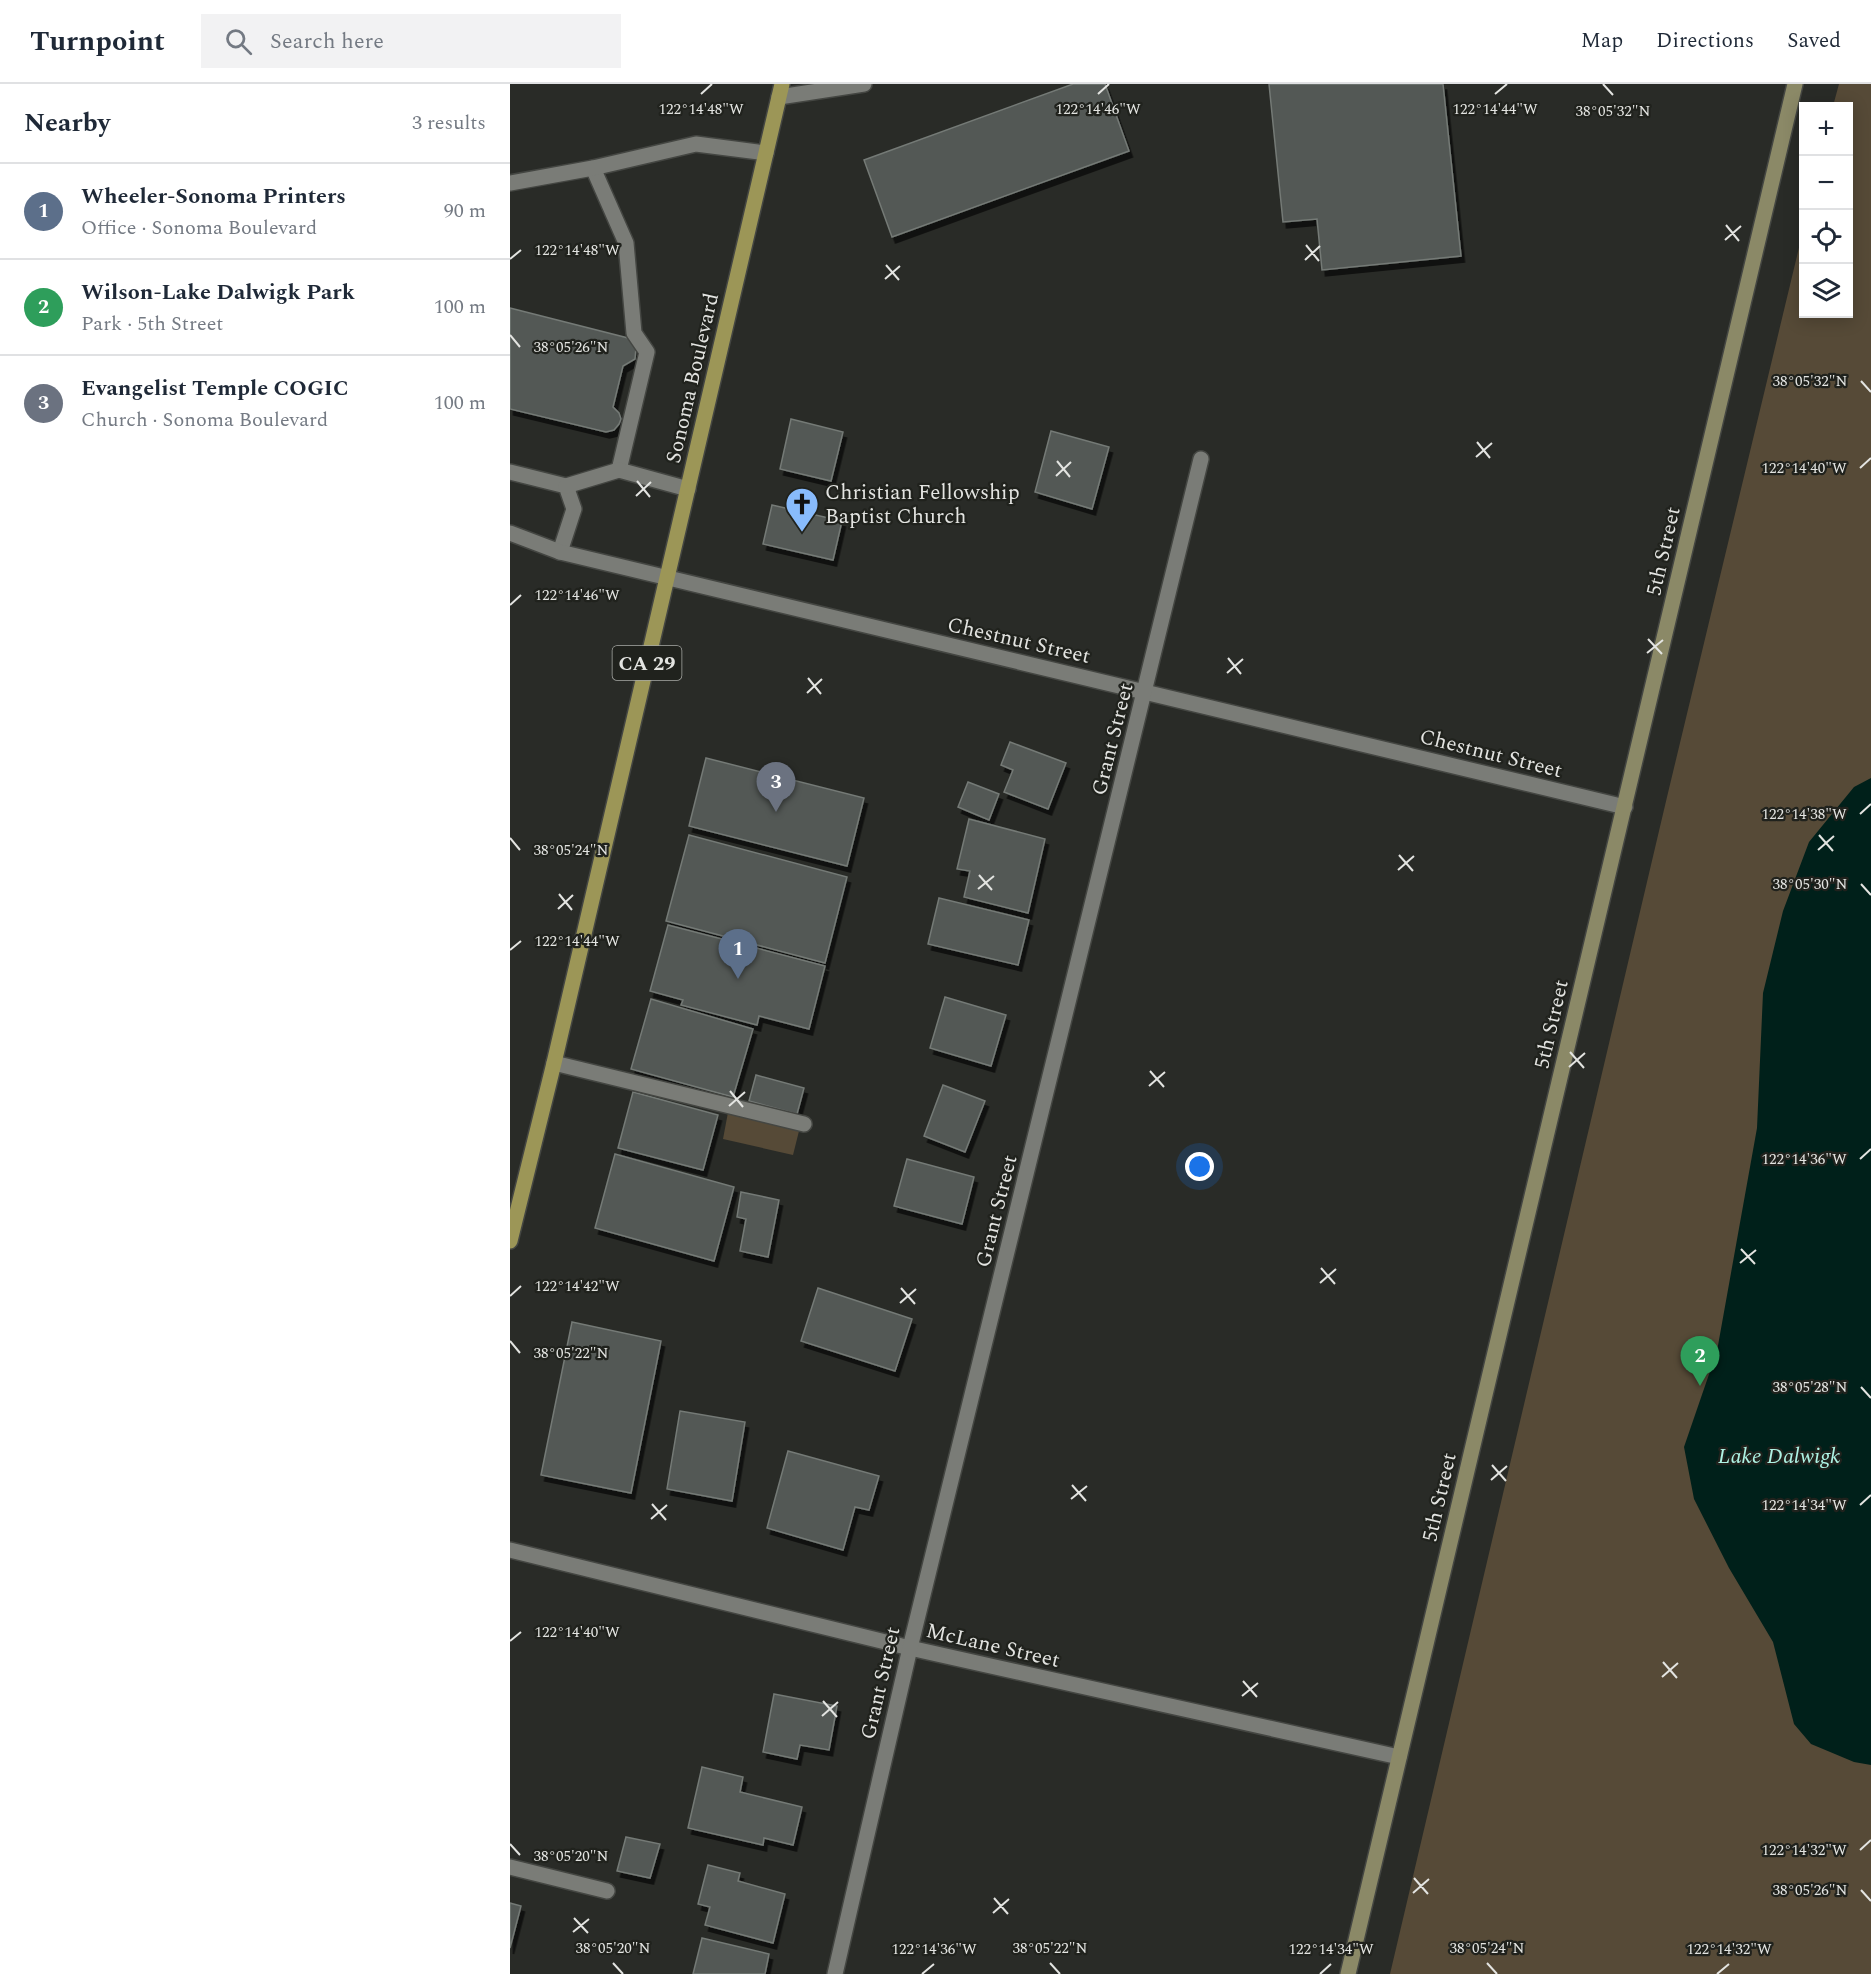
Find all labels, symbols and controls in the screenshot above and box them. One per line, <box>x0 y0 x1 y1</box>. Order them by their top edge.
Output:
search box <box>201 14 621 68</box>
text: Turnpoint <box>30 20 165 63</box>
icon: search <box>222 25 255 58</box>
text: Search here <box>270 25 384 58</box>
text: Map <box>1581 25 1623 57</box>
text: Directions <box>1656 25 1754 57</box>
text: Saved <box>1787 25 1841 57</box>
text: 122°14'48"W <box>658 98 744 121</box>
text: 122°14'46"W <box>1055 98 1141 121</box>
text: 122°14'44"W <box>1452 98 1538 121</box>
text: 38°05'32"N <box>1576 100 1651 123</box>
map controls <box>1799 102 1853 318</box>
button: + <box>1799 102 1853 156</box>
text: Nearby <box>24 103 110 143</box>
text: 3 results <box>412 108 486 138</box>
button: − <box>1799 156 1853 210</box>
text: Wheeler-Sonoma Printers <box>81 180 346 213</box>
text: 1 <box>38 196 49 226</box>
text: 90 m <box>444 196 486 226</box>
button: locate <box>1799 210 1853 264</box>
text: Office · Sonoma Boulevard <box>81 213 317 243</box>
text: 122°14'48"W <box>534 239 620 262</box>
button: layers <box>1799 264 1853 318</box>
text: Wilson-Lake Dalwigk Park <box>81 276 355 309</box>
street label: Sonoma Boulevard <box>658 290 728 467</box>
text: 2 <box>38 292 49 322</box>
text: 100 m <box>434 292 486 322</box>
text: Park · 5th Street <box>81 309 223 339</box>
text: 38°05'26"N <box>534 336 609 359</box>
text: 38°05'32"N <box>1773 370 1848 393</box>
text: Evangelist Temple COGIC <box>81 372 349 405</box>
text: 3 <box>38 388 49 418</box>
text: 100 m <box>434 388 486 418</box>
text: Church · Sonoma Boulevard <box>81 405 328 435</box>
text: 122°14'40"W <box>1761 457 1847 480</box>
place label: Christian Fellowship Baptist Church <box>825 477 1020 533</box>
church icon: Christian Fellowship Baptist Church <box>784 486 820 533</box>
street label: 5th Street <box>1638 504 1690 599</box>
text: 122°14'46"W <box>534 584 620 607</box>
street label: Chestnut Street <box>944 609 1093 673</box>
road number: CA 29 <box>612 646 682 680</box>
street label: Grant Street <box>1084 680 1142 799</box>
street label: Chestnut Street <box>1416 721 1565 787</box>
pin: 3 <box>756 762 796 812</box>
text: 122°14'38"W <box>1761 803 1847 826</box>
text: 38°05'24"N <box>534 839 609 862</box>
text: 38°05'30"N <box>1773 873 1848 896</box>
text: 122°14'44"W <box>534 930 620 953</box>
pin: 1 <box>718 930 758 979</box>
street label: 5th Street <box>1526 977 1578 1072</box>
text: 122°14'36"W <box>1761 1148 1847 1171</box>
street label: Grant Street <box>968 1152 1026 1271</box>
your location <box>1185 1152 1214 1181</box>
text: 122°14'42"W <box>534 1275 620 1298</box>
pin: 2 <box>1680 1336 1720 1386</box>
text: 38°05'22"N <box>534 1342 609 1365</box>
text: 38°05'28"N <box>1773 1376 1848 1399</box>
water label: Lake Dalwigk <box>1718 1440 1840 1473</box>
street label: 5th Street <box>1414 1450 1466 1545</box>
text: 122°14'34"W <box>1761 1494 1847 1517</box>
street label: McLane Street <box>923 1615 1063 1677</box>
text: 122°14'40"W <box>534 1621 620 1644</box>
street label: Grant Street <box>852 1624 909 1743</box>
text: 122°14'32"W <box>1761 1839 1847 1862</box>
text: 38°05'20"N <box>534 1845 609 1868</box>
text: 38°05'26"N <box>1773 1879 1848 1902</box>
text: 38°05'20"N <box>576 1937 651 1960</box>
text: 38°05'22"N <box>1013 1937 1088 1960</box>
text: 38°05'24"N <box>1450 1937 1525 1960</box>
text: 122°14'36"W <box>891 1938 977 1961</box>
text: 122°14'34"W <box>1288 1938 1374 1961</box>
text: 122°14'32"W <box>1686 1938 1772 1961</box>

